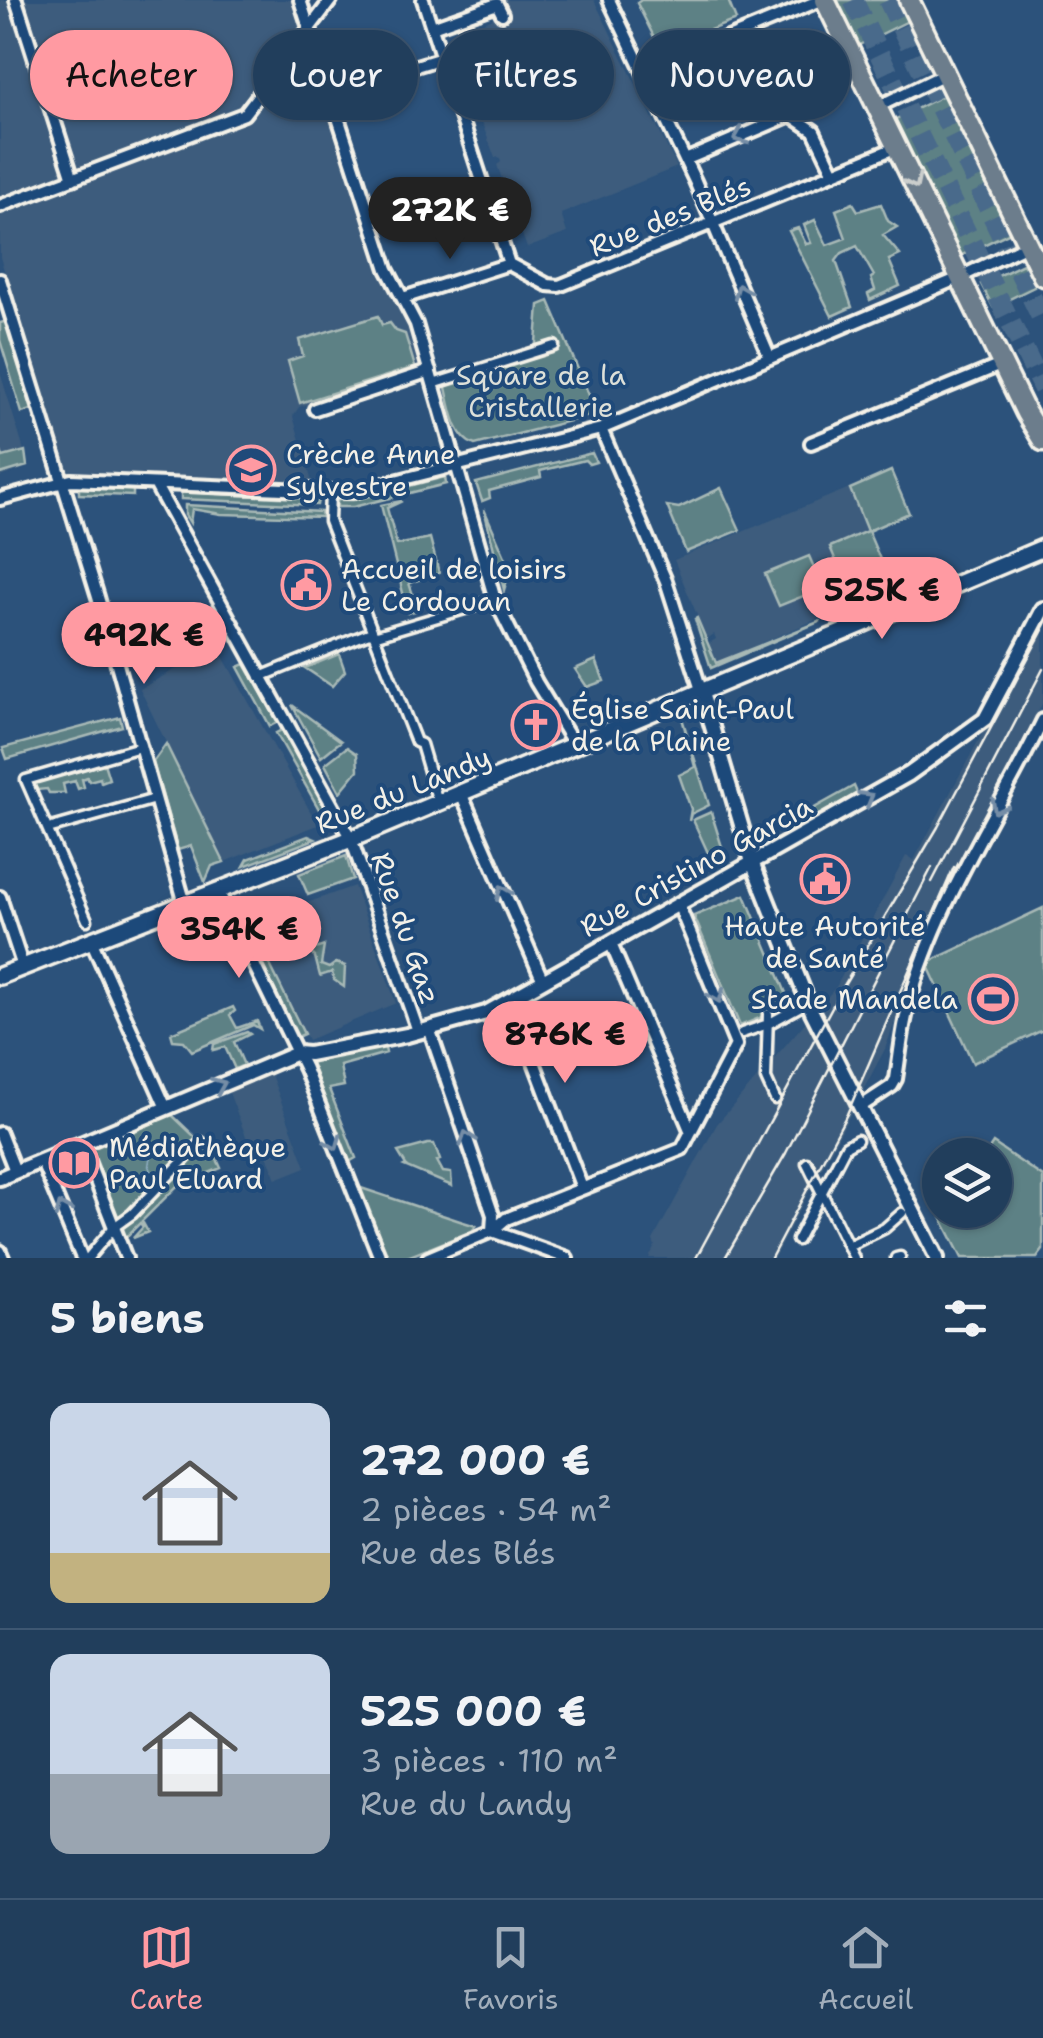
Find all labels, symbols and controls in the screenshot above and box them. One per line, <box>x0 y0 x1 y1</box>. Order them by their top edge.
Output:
chip: Acheter <box>30 30 233 120</box>
chip: Louer <box>253 30 418 120</box>
chip: Filtres <box>438 30 614 120</box>
chip: Nouveau <box>634 30 850 120</box>
one-way arrow <box>732 125 750 145</box>
street label: Rue des Blés <box>584 166 756 266</box>
one-way arrow <box>902 171 922 189</box>
pin: 272K € <box>369 177 531 262</box>
text: 272K € <box>390 188 510 231</box>
one-way arrow <box>733 283 753 301</box>
park label: Square de la Cristallerie <box>456 356 626 426</box>
place label: Crèche Anne Sylvestre <box>286 435 456 505</box>
school or university icon: Crèche Anne Sylvestre <box>225 444 277 496</box>
place label: Accueil de loisirs Le Cordouan <box>341 550 567 620</box>
pin: 525K € <box>801 557 963 642</box>
public building icon: Accueil de loisirs Le Cordouan <box>280 559 332 611</box>
text: 525K € <box>824 568 940 611</box>
pin: 492K € <box>63 602 225 687</box>
text: 492K € <box>84 613 205 656</box>
place label: Église Saint-Paul de la Plaine <box>571 690 795 760</box>
church icon: Église Saint-Paul de la Plaine <box>510 699 562 751</box>
street label: Rue du Landy <box>310 738 496 842</box>
street label: Rue Cristino Garcia <box>573 786 819 946</box>
one-way arrow <box>857 791 875 810</box>
one-way arrow <box>991 796 1010 814</box>
street label: Rue du Gaz <box>362 847 450 1009</box>
public building icon: Haute Autorité de Santé <box>799 853 851 905</box>
one-way arrow <box>495 884 515 902</box>
pin: 354K € <box>158 896 320 981</box>
text: 354K € <box>179 907 299 950</box>
place label: Haute Autorité de Santé <box>724 907 926 977</box>
sports icon: Stade Mandela <box>967 973 1019 1025</box>
place label: Stade Mandela <box>751 980 958 1018</box>
one-way arrow <box>705 986 725 1004</box>
pin: 876K € <box>484 1001 646 1086</box>
text: 876K € <box>504 1012 626 1055</box>
one-way arrow <box>209 1077 227 1097</box>
place label: Médiathèque Paul Eluard <box>109 1128 286 1198</box>
one-way arrow <box>458 1131 479 1148</box>
one-way arrow <box>323 1133 343 1151</box>
library icon: Médiathèque Paul Eluard <box>48 1137 100 1189</box>
map controls <box>922 1138 1012 1228</box>
button: layers <box>922 1138 1012 1228</box>
one-way arrow <box>53 1201 73 1219</box>
text: 5 biens <box>50 1290 205 1346</box>
icon: filters <box>938 1291 993 1346</box>
text: 272 000 € <box>360 1432 590 1488</box>
icon: home <box>130 1443 250 1563</box>
text: 2 pièces · 54 m² <box>360 1488 612 1531</box>
text: Rue des Blés <box>360 1531 556 1574</box>
text: 525 000 € <box>360 1683 587 1739</box>
icon: home <box>130 1694 250 1814</box>
text: 3 pièces · 110 m² <box>360 1739 618 1782</box>
text: Rue du Landy <box>360 1782 573 1825</box>
tab: Carte <box>130 1920 203 2018</box>
tab: Favoris <box>463 1920 559 2018</box>
tab: Accueil <box>818 1920 913 2018</box>

